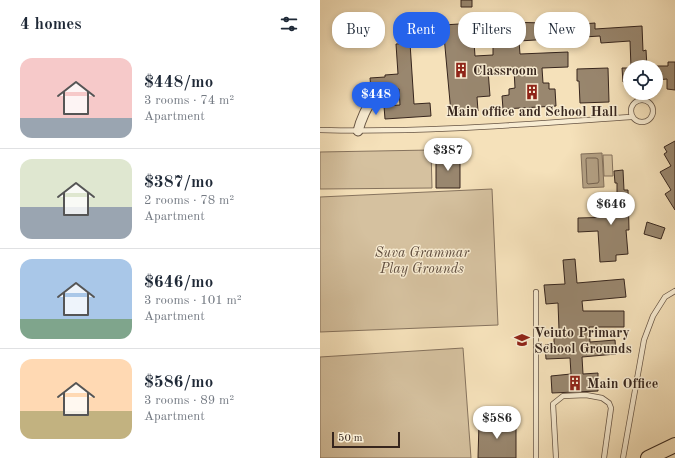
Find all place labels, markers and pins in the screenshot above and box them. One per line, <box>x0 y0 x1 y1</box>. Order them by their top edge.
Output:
building icon: Classroom <box>452 61 470 79</box>
place label: Classroom <box>473 64 537 78</box>
pin: $448 <box>352 82 400 116</box>
building icon: Main office and School Hall <box>523 83 541 101</box>
place label: Main office and School Hall <box>446 105 618 119</box>
pin: $387 <box>424 138 472 172</box>
pin: $646 <box>587 192 635 226</box>
place label: Veiuto Primary School Grounds <box>534 326 632 356</box>
school or university icon: Veiuto Primary School Grounds <box>513 331 531 349</box>
building icon: Main Office <box>566 374 584 392</box>
place label: Main Office <box>587 377 658 391</box>
pin: $586 <box>473 406 521 440</box>

